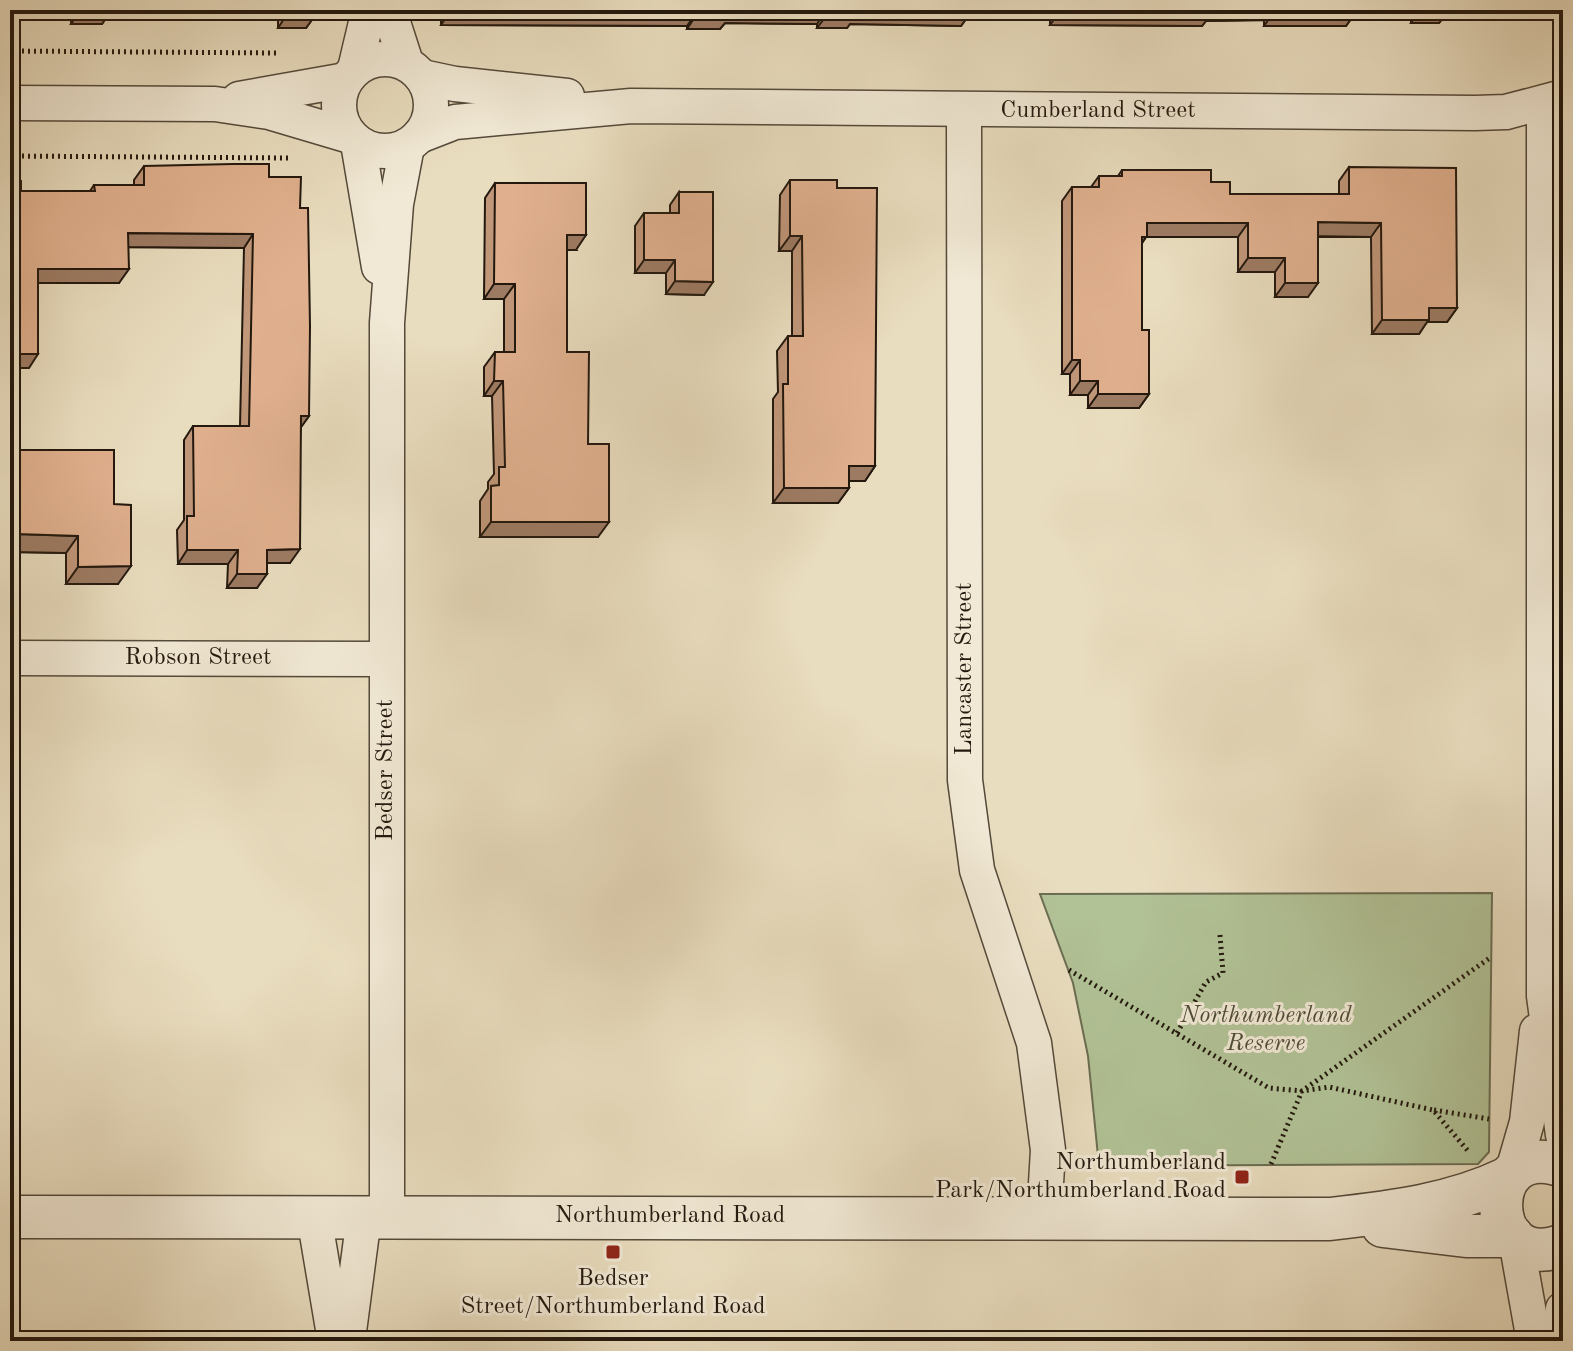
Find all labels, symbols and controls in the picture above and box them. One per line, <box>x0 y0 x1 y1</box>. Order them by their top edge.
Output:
street label: Cumberland Street <box>1000 99 1196 123</box>
street label: Lancaster Street <box>953 582 977 756</box>
street label: Robson Street <box>125 646 271 670</box>
street label: Bedser Street <box>374 699 398 841</box>
park label: Northumberland Reserve <box>1179 1004 1352 1056</box>
place label: Northumberland Park/Northumberland Road <box>935 1151 1226 1203</box>
marker: Northumberland Park/Northumberland Road <box>1233 1168 1251 1186</box>
street label: Northumberland Road <box>555 1204 785 1228</box>
marker: Bedser Street/Northumberland Road <box>604 1243 622 1261</box>
place label: Bedser Street/Northumberland Road <box>460 1267 766 1319</box>

